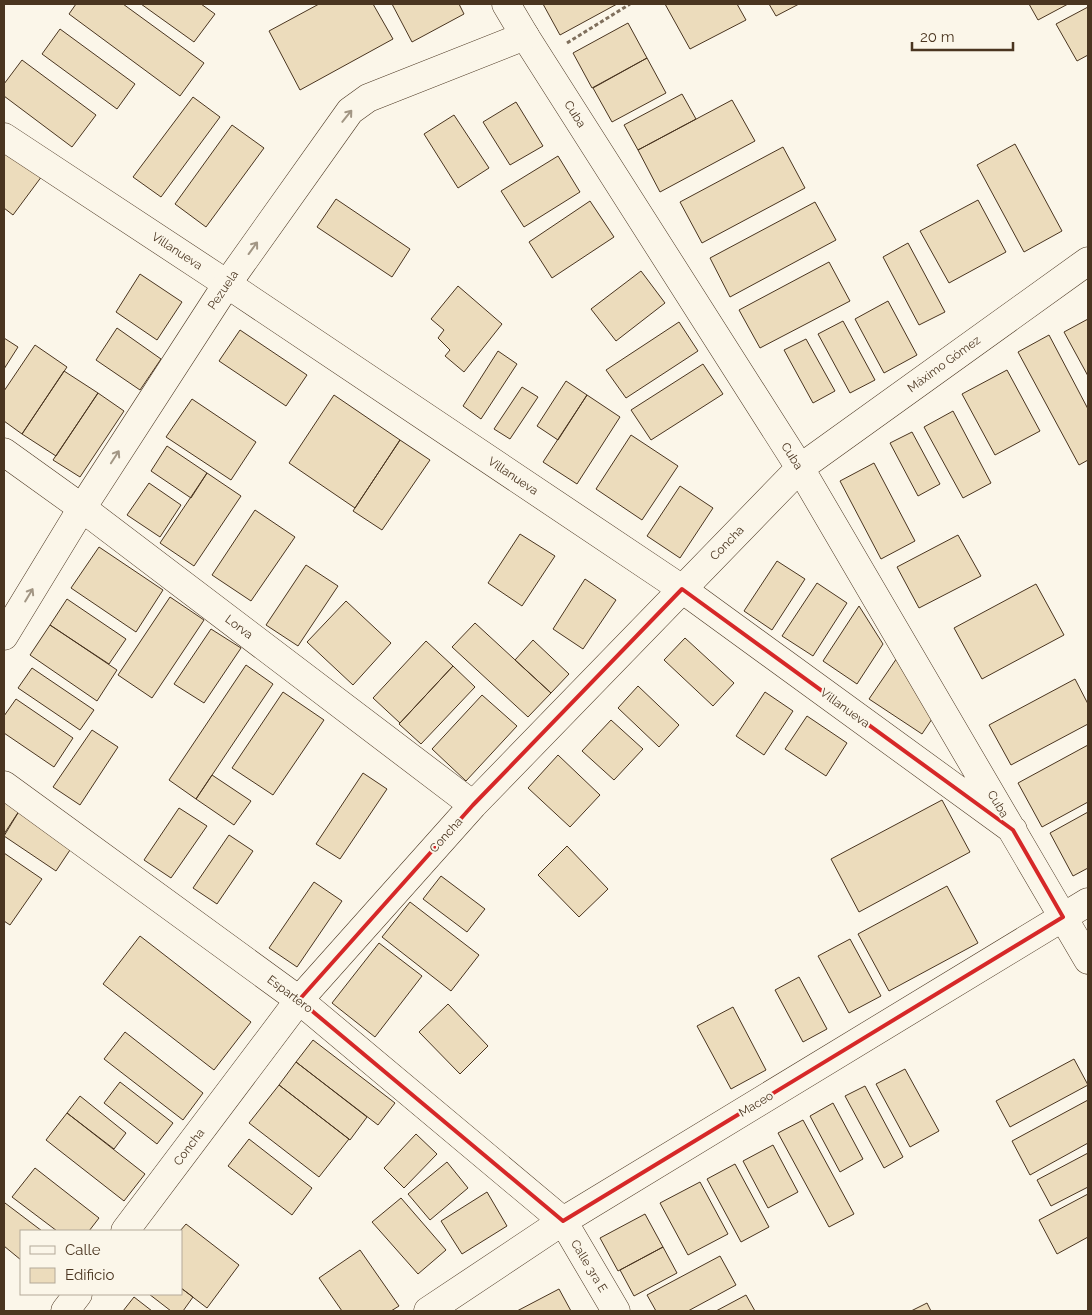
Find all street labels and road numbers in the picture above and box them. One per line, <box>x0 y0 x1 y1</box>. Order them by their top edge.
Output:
street label: Cuba <box>561 98 589 130</box>
street label: Villanueva <box>149 229 205 273</box>
street label: Pezuela <box>205 268 241 312</box>
street label: Máximo Gómez <box>905 333 983 395</box>
street label: Cuba <box>778 440 806 472</box>
street label: Villanueva <box>485 454 541 498</box>
street label: Concha <box>707 523 747 563</box>
street label: Lorva <box>222 612 256 642</box>
street label: Villanueva <box>818 685 872 731</box>
street label: Cuba <box>984 788 1012 820</box>
street label: Concha <box>427 815 465 855</box>
street label: Espartero <box>264 972 316 1016</box>
street label: Maceo <box>736 1088 776 1120</box>
street label: Concha <box>171 1126 207 1168</box>
street label: Calle 3ra E <box>568 1237 610 1295</box>

